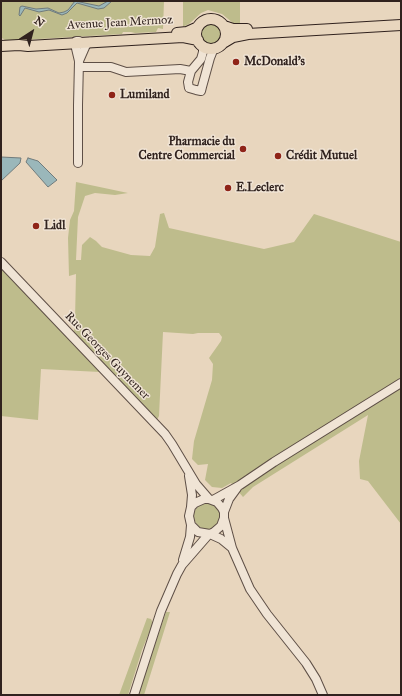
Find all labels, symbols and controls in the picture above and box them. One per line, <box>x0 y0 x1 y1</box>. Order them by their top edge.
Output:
north arrow <box>12 12 52 52</box>
street label: Avenue Jean Mermoz <box>67 13 173 33</box>
text: N <box>32 14 47 30</box>
place label: McDonald's <box>244 55 305 69</box>
marker: McDonald's <box>231 57 241 67</box>
place label: Lumiland <box>120 88 169 102</box>
marker: Lumiland <box>107 90 117 100</box>
place label: Pharmacie du Centre Commercial <box>139 135 235 163</box>
marker: Pharmacie du Centre Commercial <box>238 144 248 154</box>
place label: Crédit Mutuel <box>286 149 357 163</box>
marker: Crédit Mutuel <box>273 151 283 161</box>
place label: E.Leclerc <box>236 181 284 195</box>
marker: E.Leclerc <box>223 183 233 193</box>
place label: Lidl <box>44 219 65 233</box>
marker: Lidl <box>31 221 41 231</box>
street label: Rue Georges Guynemer <box>62 309 152 403</box>

